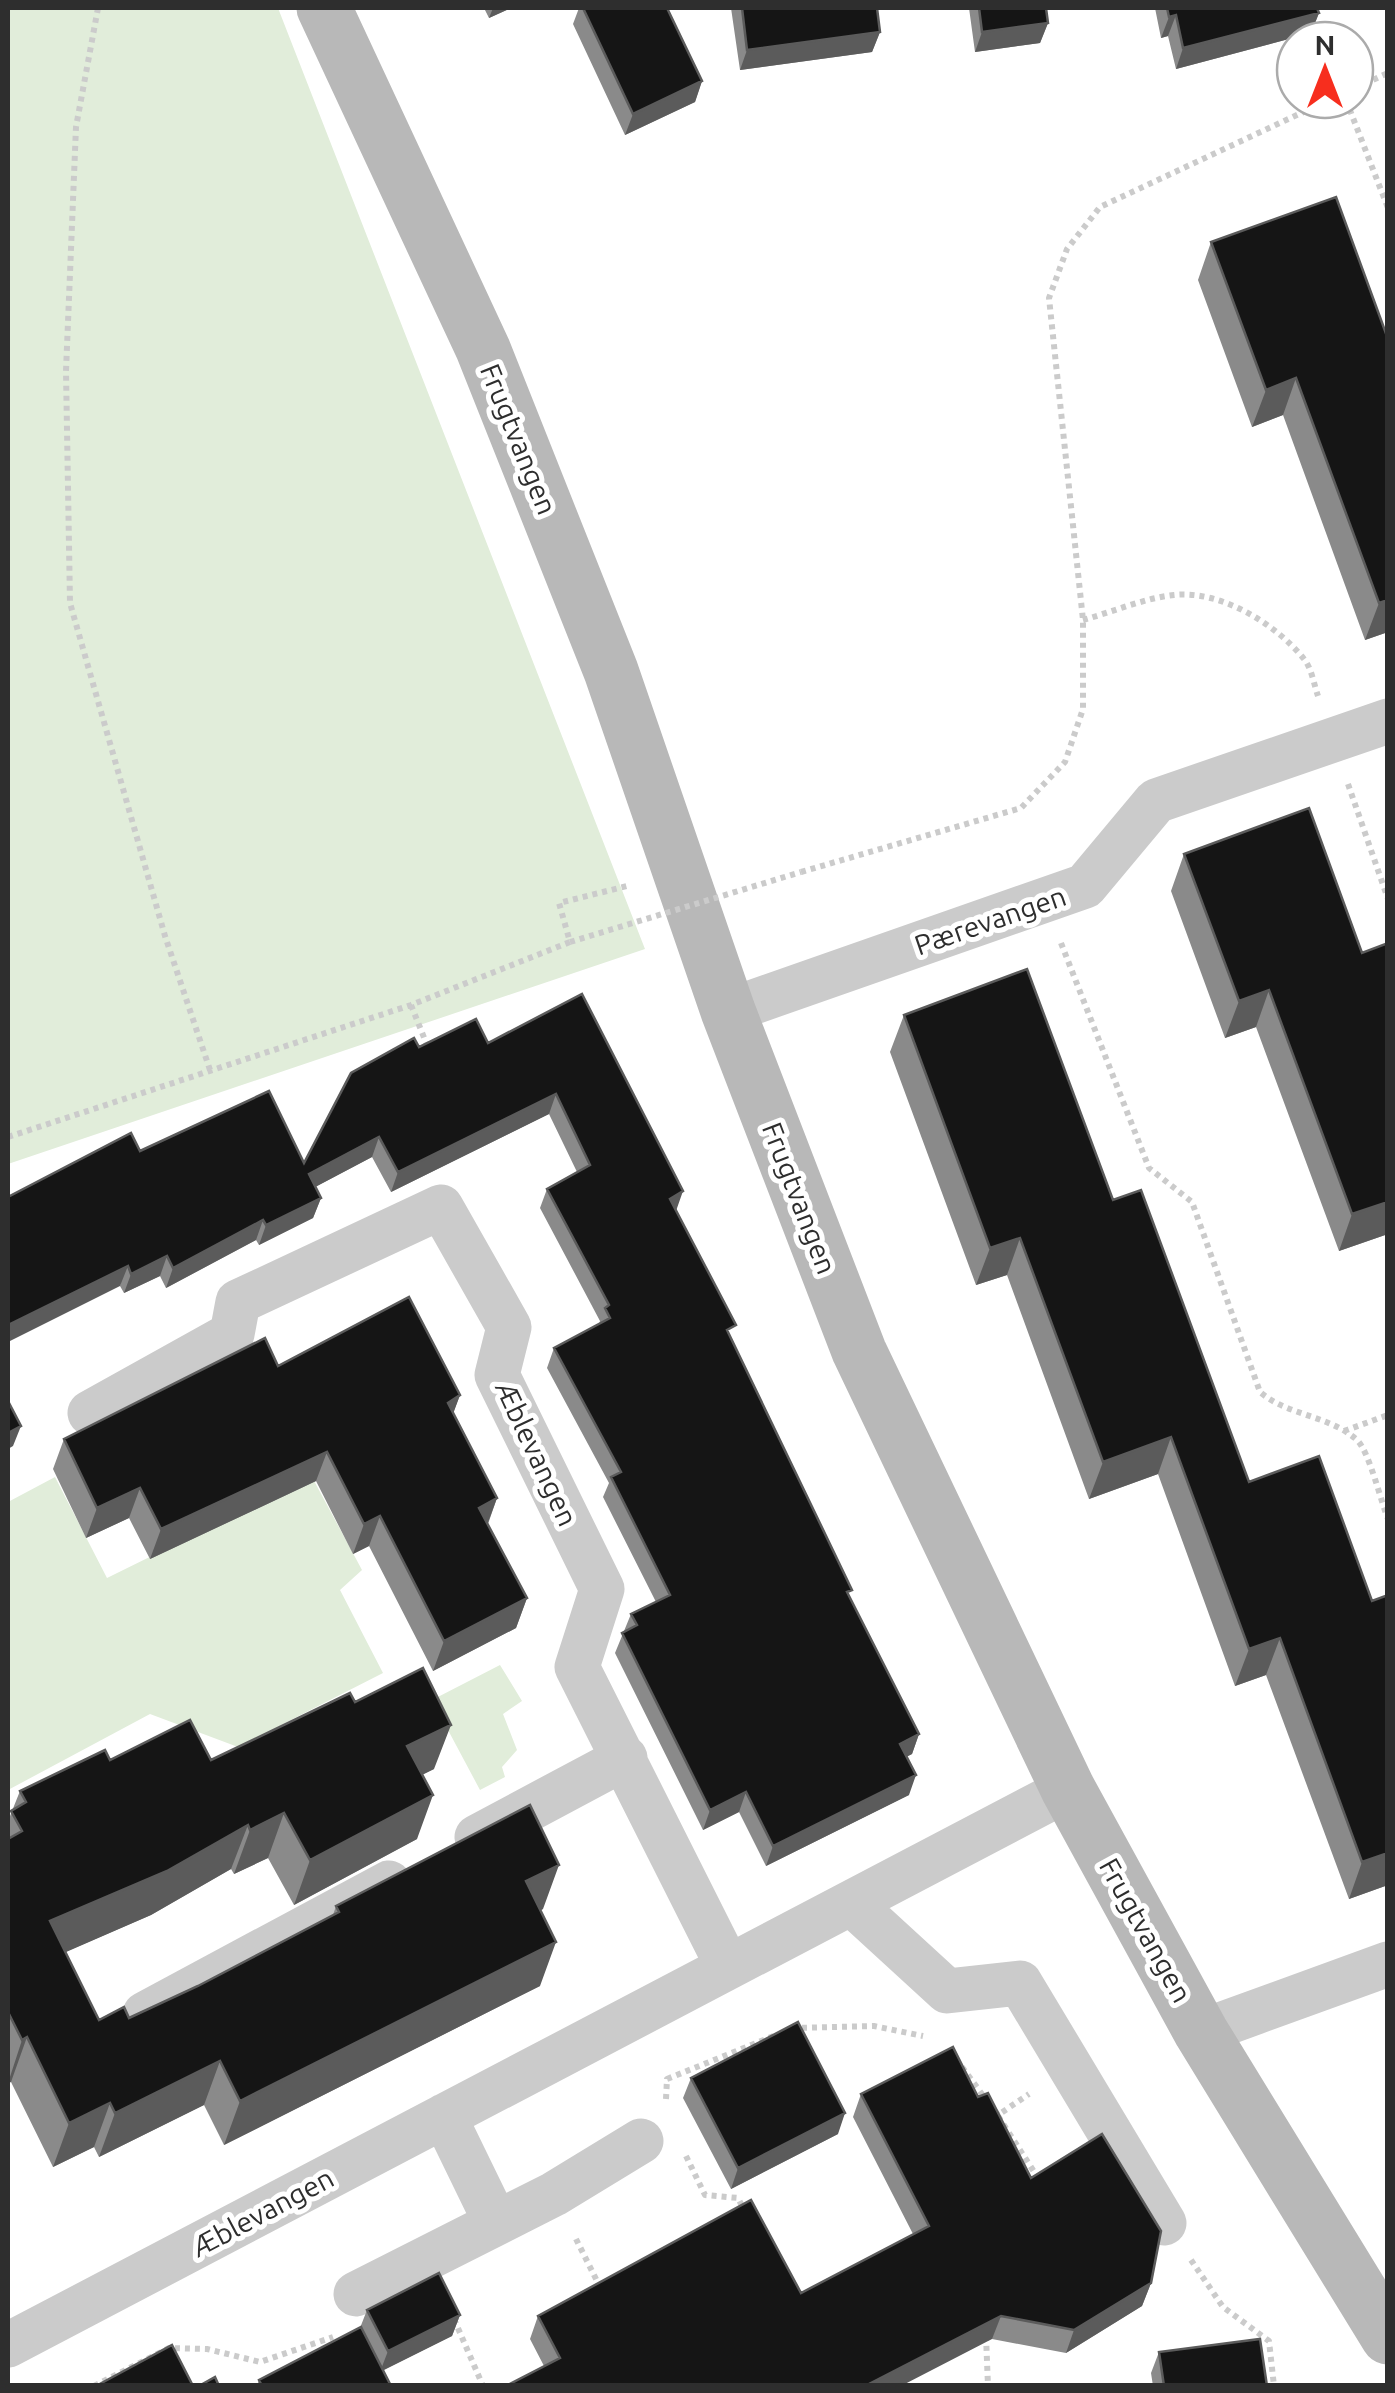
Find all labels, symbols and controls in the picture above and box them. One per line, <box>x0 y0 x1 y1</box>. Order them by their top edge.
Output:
north arrow <box>1275 20 1375 120</box>
text: N <box>1315 29 1335 60</box>
street label: Frugtvangen <box>475 359 563 519</box>
street label: Pærevangen <box>910 880 1070 960</box>
street label: Frugtvangen <box>757 1118 843 1278</box>
street label: Æblevangen <box>490 1375 584 1531</box>
street label: Frugtvangen <box>1094 1853 1198 2007</box>
street label: Æblevangen <box>186 2162 338 2262</box>

